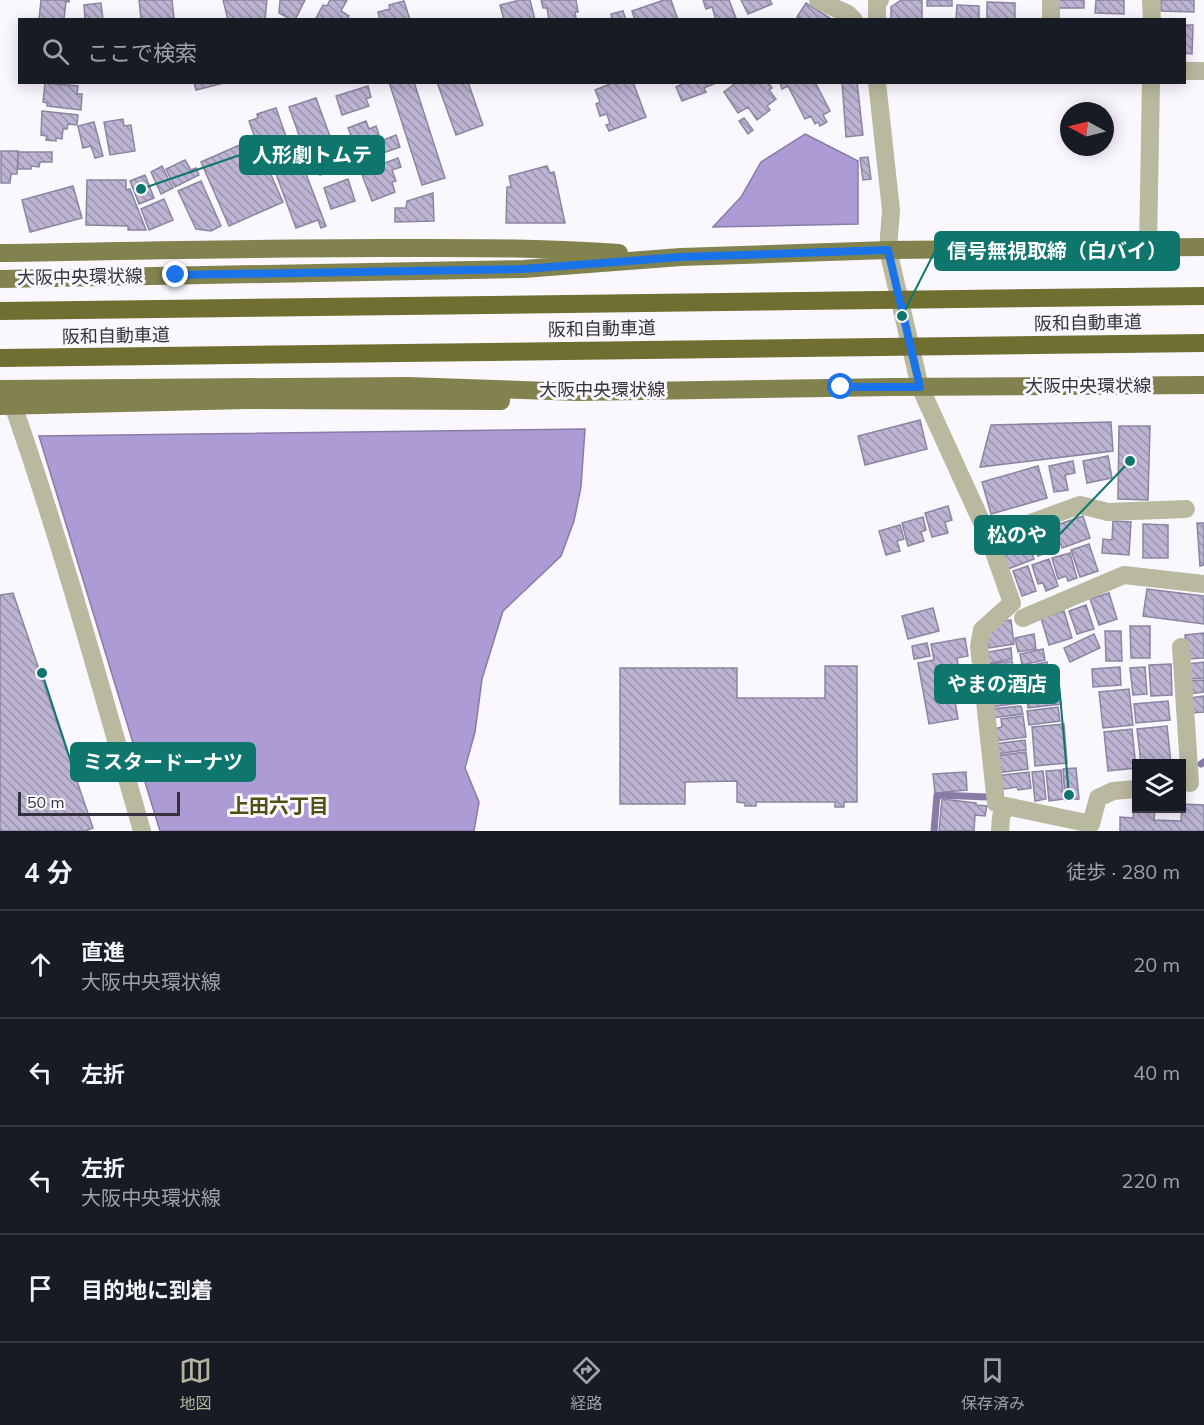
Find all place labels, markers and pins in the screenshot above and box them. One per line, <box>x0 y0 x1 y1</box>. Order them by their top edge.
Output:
callout: 人形劇トムテ <box>240 136 384 174</box>
callout: 信号無視取締（白バイ） <box>935 232 1179 270</box>
callout: 松のや <box>975 516 1059 554</box>
callout: やまの酒店 <box>935 665 1059 703</box>
callout: ミスタードーナツ <box>71 743 255 781</box>

